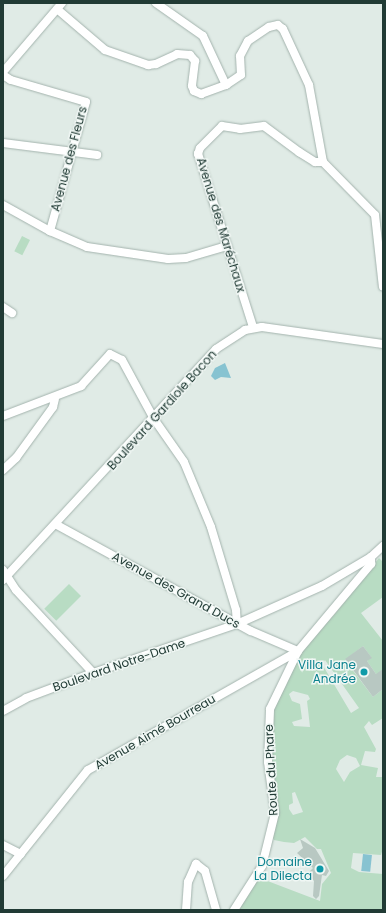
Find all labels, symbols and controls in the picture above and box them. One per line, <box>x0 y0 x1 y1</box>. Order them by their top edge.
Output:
street label: Avenue des Fleurs <box>48 105 90 213</box>
street label: Avenue des Maréchaux <box>194 156 248 294</box>
street label: Boulevard Gardiole Bacon <box>104 347 220 473</box>
street label: Avenue des Grand Ducs <box>110 549 242 631</box>
street label: Boulevard Notre-Dame <box>51 636 187 694</box>
place label: Villa Jane Andrée <box>298 658 356 686</box>
marker: Villa Jane Andrée <box>359 667 369 677</box>
street label: Avenue Aimé Bourreau <box>92 691 218 773</box>
street label: Route du Phare <box>261 724 281 816</box>
place label: Domaine La Dilecta <box>254 855 312 883</box>
marker: Domaine La Dilecta <box>315 864 325 874</box>

